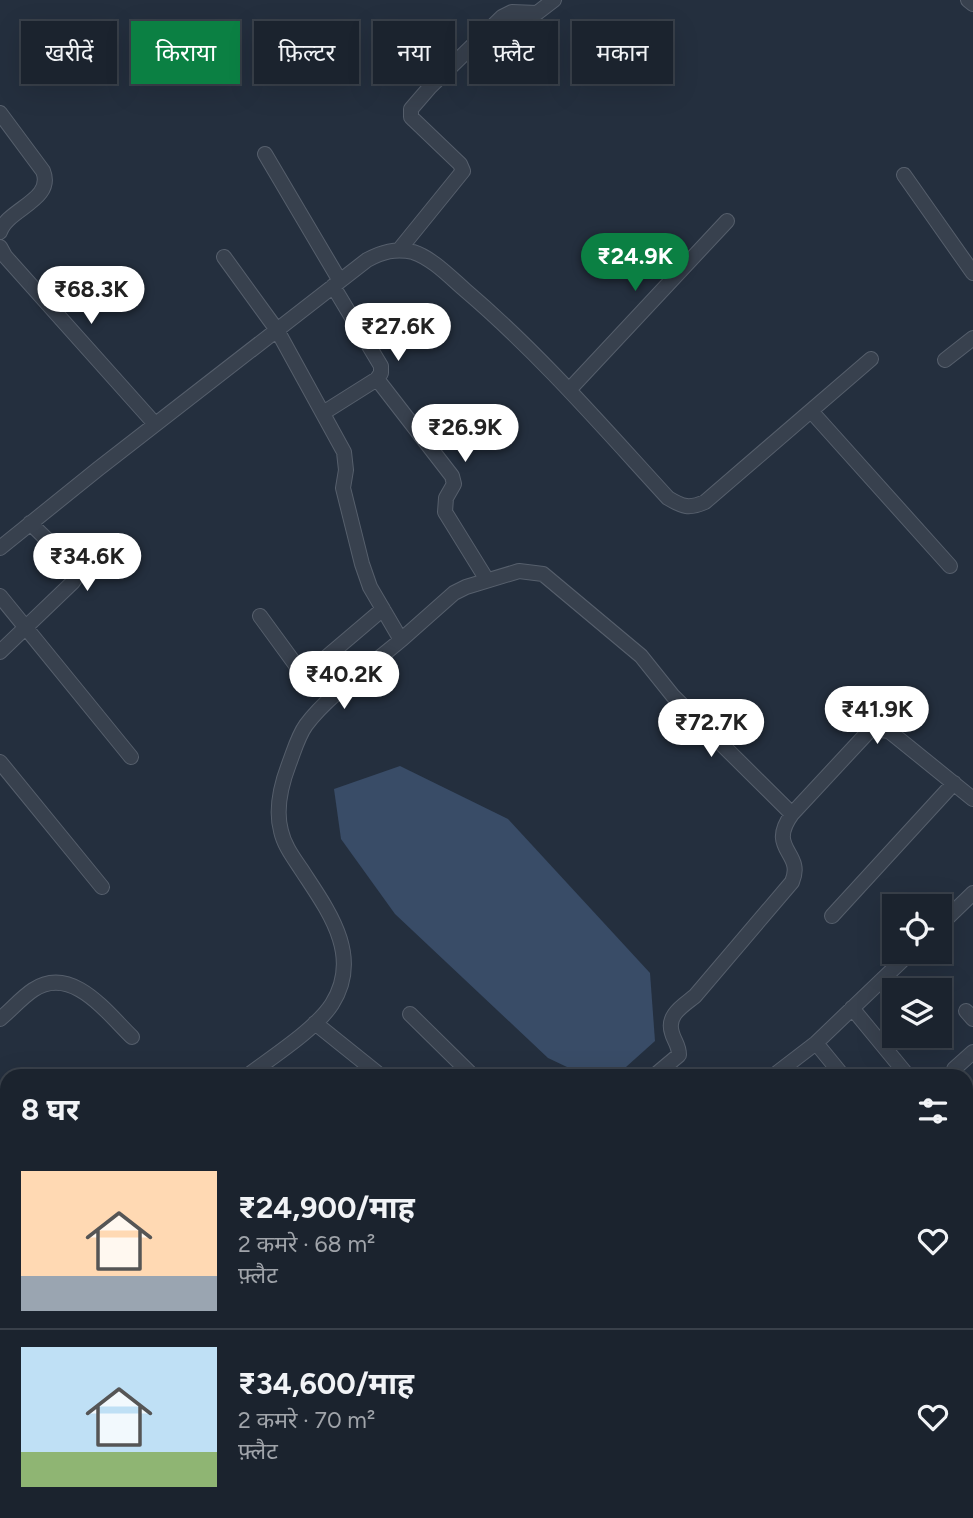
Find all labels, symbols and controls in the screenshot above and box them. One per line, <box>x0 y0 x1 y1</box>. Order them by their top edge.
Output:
chip: खरीदें <box>21 21 117 84</box>
chip: किराया <box>131 21 240 84</box>
chip: फ़िल्टर <box>254 21 359 84</box>
chip: नया <box>373 21 455 84</box>
chip: फ़्लैट <box>469 21 558 84</box>
chip: मकान <box>572 21 673 84</box>
pin: ₹24.9K <box>578 233 692 293</box>
text: ₹24.9K <box>597 242 673 270</box>
pin: ₹68.3K <box>34 266 148 326</box>
text: ₹68.3K <box>53 275 129 303</box>
pin: ₹27.6K <box>341 304 455 363</box>
text: ₹27.6K <box>361 312 435 340</box>
pin: ₹26.9K <box>408 405 522 464</box>
text: ₹26.9K <box>428 413 502 441</box>
pin: ₹34.6K <box>30 534 144 593</box>
text: ₹34.6K <box>49 542 125 570</box>
pin: ₹40.2K <box>287 652 401 711</box>
text: ₹40.2K <box>305 660 383 688</box>
pin: ₹41.9K <box>820 686 934 746</box>
text: ₹41.9K <box>841 695 913 723</box>
pin: ₹72.7K <box>654 700 768 759</box>
text: ₹72.7K <box>674 708 748 736</box>
map controls <box>882 894 952 1048</box>
button: locate <box>882 894 952 964</box>
button: layers <box>882 978 952 1048</box>
text: 8 घर <box>21 1091 79 1128</box>
icon: filters <box>914 1092 952 1130</box>
text: ₹24,900/माह <box>238 1189 415 1226</box>
icon: home <box>77 1199 161 1283</box>
icon: heart <box>914 1222 952 1260</box>
text: 2 कमरे · 68 m² <box>238 1230 375 1258</box>
text: फ़्लैट <box>238 1261 278 1289</box>
text: ₹34,600/माह <box>238 1365 414 1402</box>
icon: home <box>77 1375 161 1459</box>
icon: heart <box>914 1398 952 1436</box>
text: 2 कमरे · 70 m² <box>238 1406 375 1434</box>
text: फ़्लैट <box>238 1437 278 1465</box>

